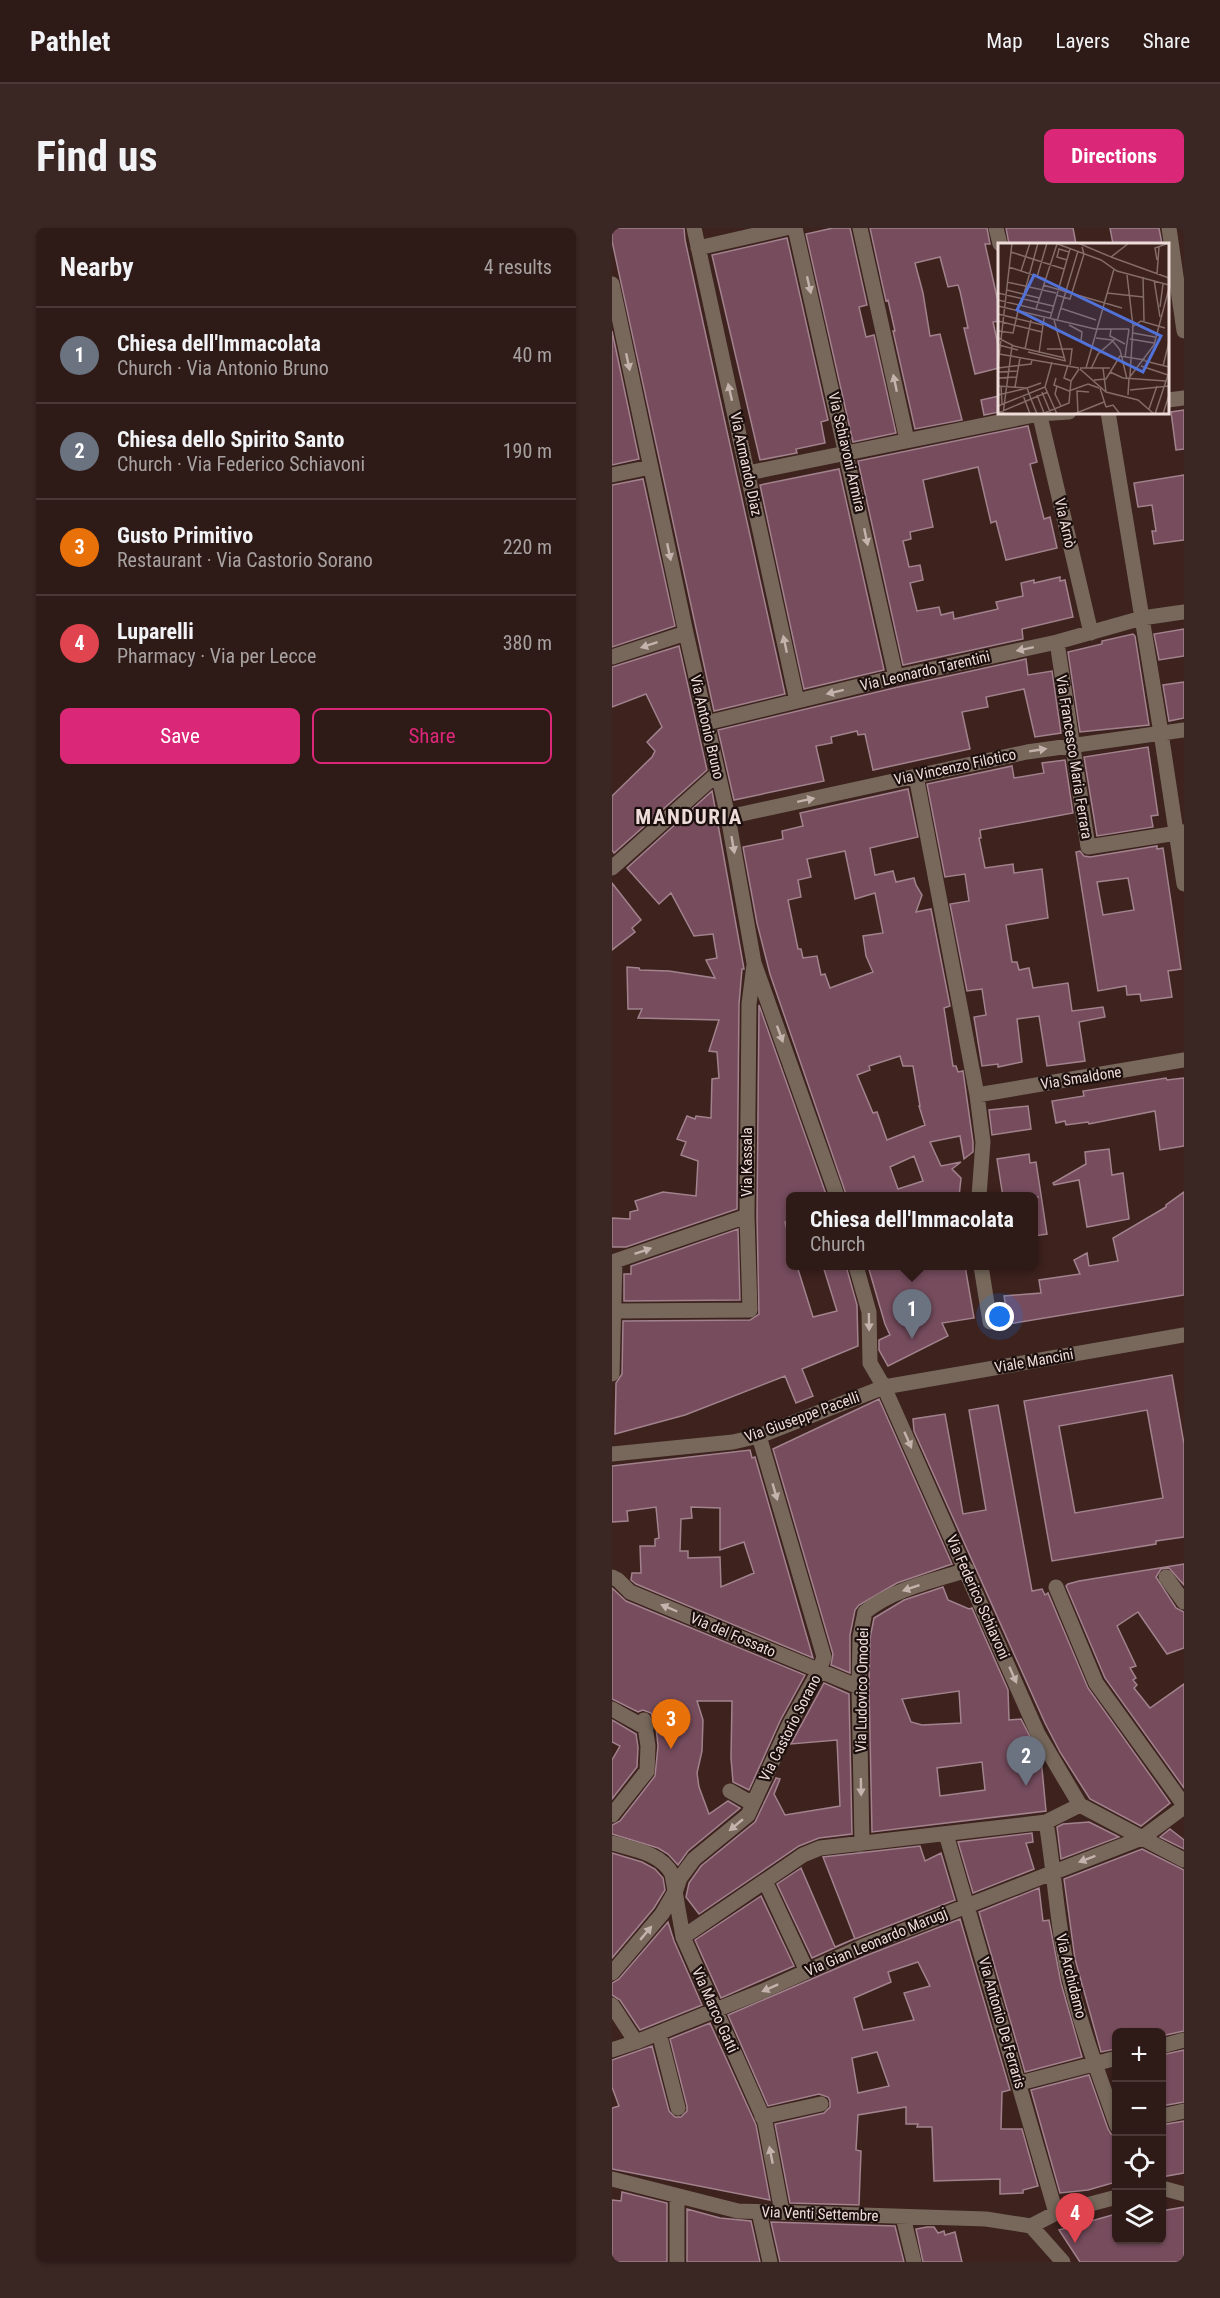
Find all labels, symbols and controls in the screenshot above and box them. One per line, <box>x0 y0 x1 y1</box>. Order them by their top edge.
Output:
text: Pathlet <box>30 25 110 58</box>
text: Map <box>986 29 1023 53</box>
text: Layers <box>1056 29 1110 53</box>
text: Share <box>1143 29 1190 53</box>
button: Directions <box>1044 129 1184 183</box>
text: Find us <box>36 132 157 181</box>
inset map <box>998 243 1169 414</box>
text: Nearby <box>60 252 134 282</box>
text: 4 results <box>484 255 552 279</box>
one-way arrow <box>804 276 814 294</box>
text: Chiesa dell'Immacolata <box>117 331 321 356</box>
text: 1 <box>74 343 85 367</box>
text: 40 m <box>513 343 552 367</box>
one-way arrow <box>624 352 634 371</box>
text: Church · Via Antonio Bruno <box>117 356 329 380</box>
one-way arrow <box>889 374 899 392</box>
one-way arrow <box>725 382 734 401</box>
street label: Via Schiavoni Armira <box>824 390 870 514</box>
street label: Via Armando Diaz <box>726 410 766 518</box>
text: Chiesa dello Spirito Santo <box>117 427 344 452</box>
text: 2 <box>74 439 85 463</box>
text: 190 m <box>503 439 552 463</box>
text: Church · Via Federico Schiavoni <box>117 452 365 476</box>
street label: Via Arnò <box>1051 496 1079 550</box>
text: Gusto Primitivo <box>117 523 253 548</box>
one-way arrow <box>861 527 871 546</box>
text: 3 <box>74 535 85 559</box>
text: 220 m <box>503 535 552 559</box>
one-way arrow <box>665 543 674 562</box>
text: Restaurant · Via Castorio Sorano <box>117 548 373 572</box>
text: Luparelli <box>117 619 194 644</box>
text: 4 <box>74 631 85 655</box>
text: 380 m <box>503 631 552 655</box>
one-way arrow <box>780 634 789 653</box>
one-way arrow <box>640 640 658 650</box>
text: Pharmacy · Via per Lecce <box>117 644 316 668</box>
one-way arrow <box>1015 645 1034 654</box>
street label: Via Leonardo Tarentini <box>858 647 992 695</box>
street label: Via Antonio Bruno <box>686 673 728 781</box>
street label: Via Francesco Maria Ferrara <box>1052 674 1096 840</box>
one-way arrow <box>826 687 844 697</box>
button: Save <box>60 708 300 764</box>
button: Share <box>312 708 552 764</box>
street label: Via Vincenzo Filotico <box>892 745 1018 789</box>
one-way arrow <box>1028 745 1047 754</box>
one-way arrow <box>797 794 815 804</box>
district label: MANDURIA <box>635 805 743 829</box>
one-way arrow <box>729 836 738 855</box>
one-way arrow <box>776 1025 786 1043</box>
street label: Via Smaldone <box>1039 1063 1123 1093</box>
street label: Via Kassala <box>738 1127 756 1197</box>
popup <box>786 1192 1038 1270</box>
text: Chiesa dell'Immacolata <box>810 1207 1014 1232</box>
text: Church <box>810 1232 865 1256</box>
one-way arrow <box>634 1246 652 1256</box>
pin: 1 <box>892 1290 932 1339</box>
your location <box>985 1302 1014 1331</box>
one-way arrow <box>865 1313 874 1332</box>
street label: Viale Mancini <box>993 1345 1075 1377</box>
street label: Via Giuseppe Pacelli <box>742 1388 862 1446</box>
one-way arrow <box>903 1431 912 1448</box>
one-way arrow <box>771 1483 780 1501</box>
street label: Via Federico Schiavoni <box>943 1532 1013 1662</box>
one-way arrow <box>902 1584 920 1594</box>
one-way arrow <box>659 1603 677 1613</box>
street label: Via del Fossato <box>688 1609 778 1661</box>
street label: Via Ludovico Omodei <box>852 1627 872 1753</box>
one-way arrow <box>1008 1667 1018 1685</box>
street label: Via Castorio Sorano <box>755 1672 825 1784</box>
pin: 3 <box>652 1700 690 1749</box>
pin: 2 <box>1006 1736 1046 1786</box>
one-way arrow <box>856 1778 866 1797</box>
one-way arrow <box>728 1818 744 1831</box>
one-way arrow <box>1078 1855 1096 1865</box>
street label: Via Gian Leonardo Marugj <box>802 1904 950 1980</box>
one-way arrow <box>639 1925 652 1941</box>
street label: Via Archidamo <box>1052 1932 1090 2020</box>
street label: Via Antonio De Ferraris <box>975 1955 1029 2091</box>
street label: Via Marco Gatti <box>688 1964 742 2056</box>
one-way arrow <box>761 1983 779 1993</box>
map controls <box>1112 2028 1166 2244</box>
button: + <box>1112 2028 1166 2082</box>
button: − <box>1112 2082 1166 2136</box>
button: locate <box>1112 2136 1166 2190</box>
one-way arrow <box>766 2145 775 2164</box>
button: layers <box>1112 2190 1166 2244</box>
pin: 4 <box>1056 2194 1094 2243</box>
street label: Via Venti Settembre <box>761 2203 879 2225</box>

